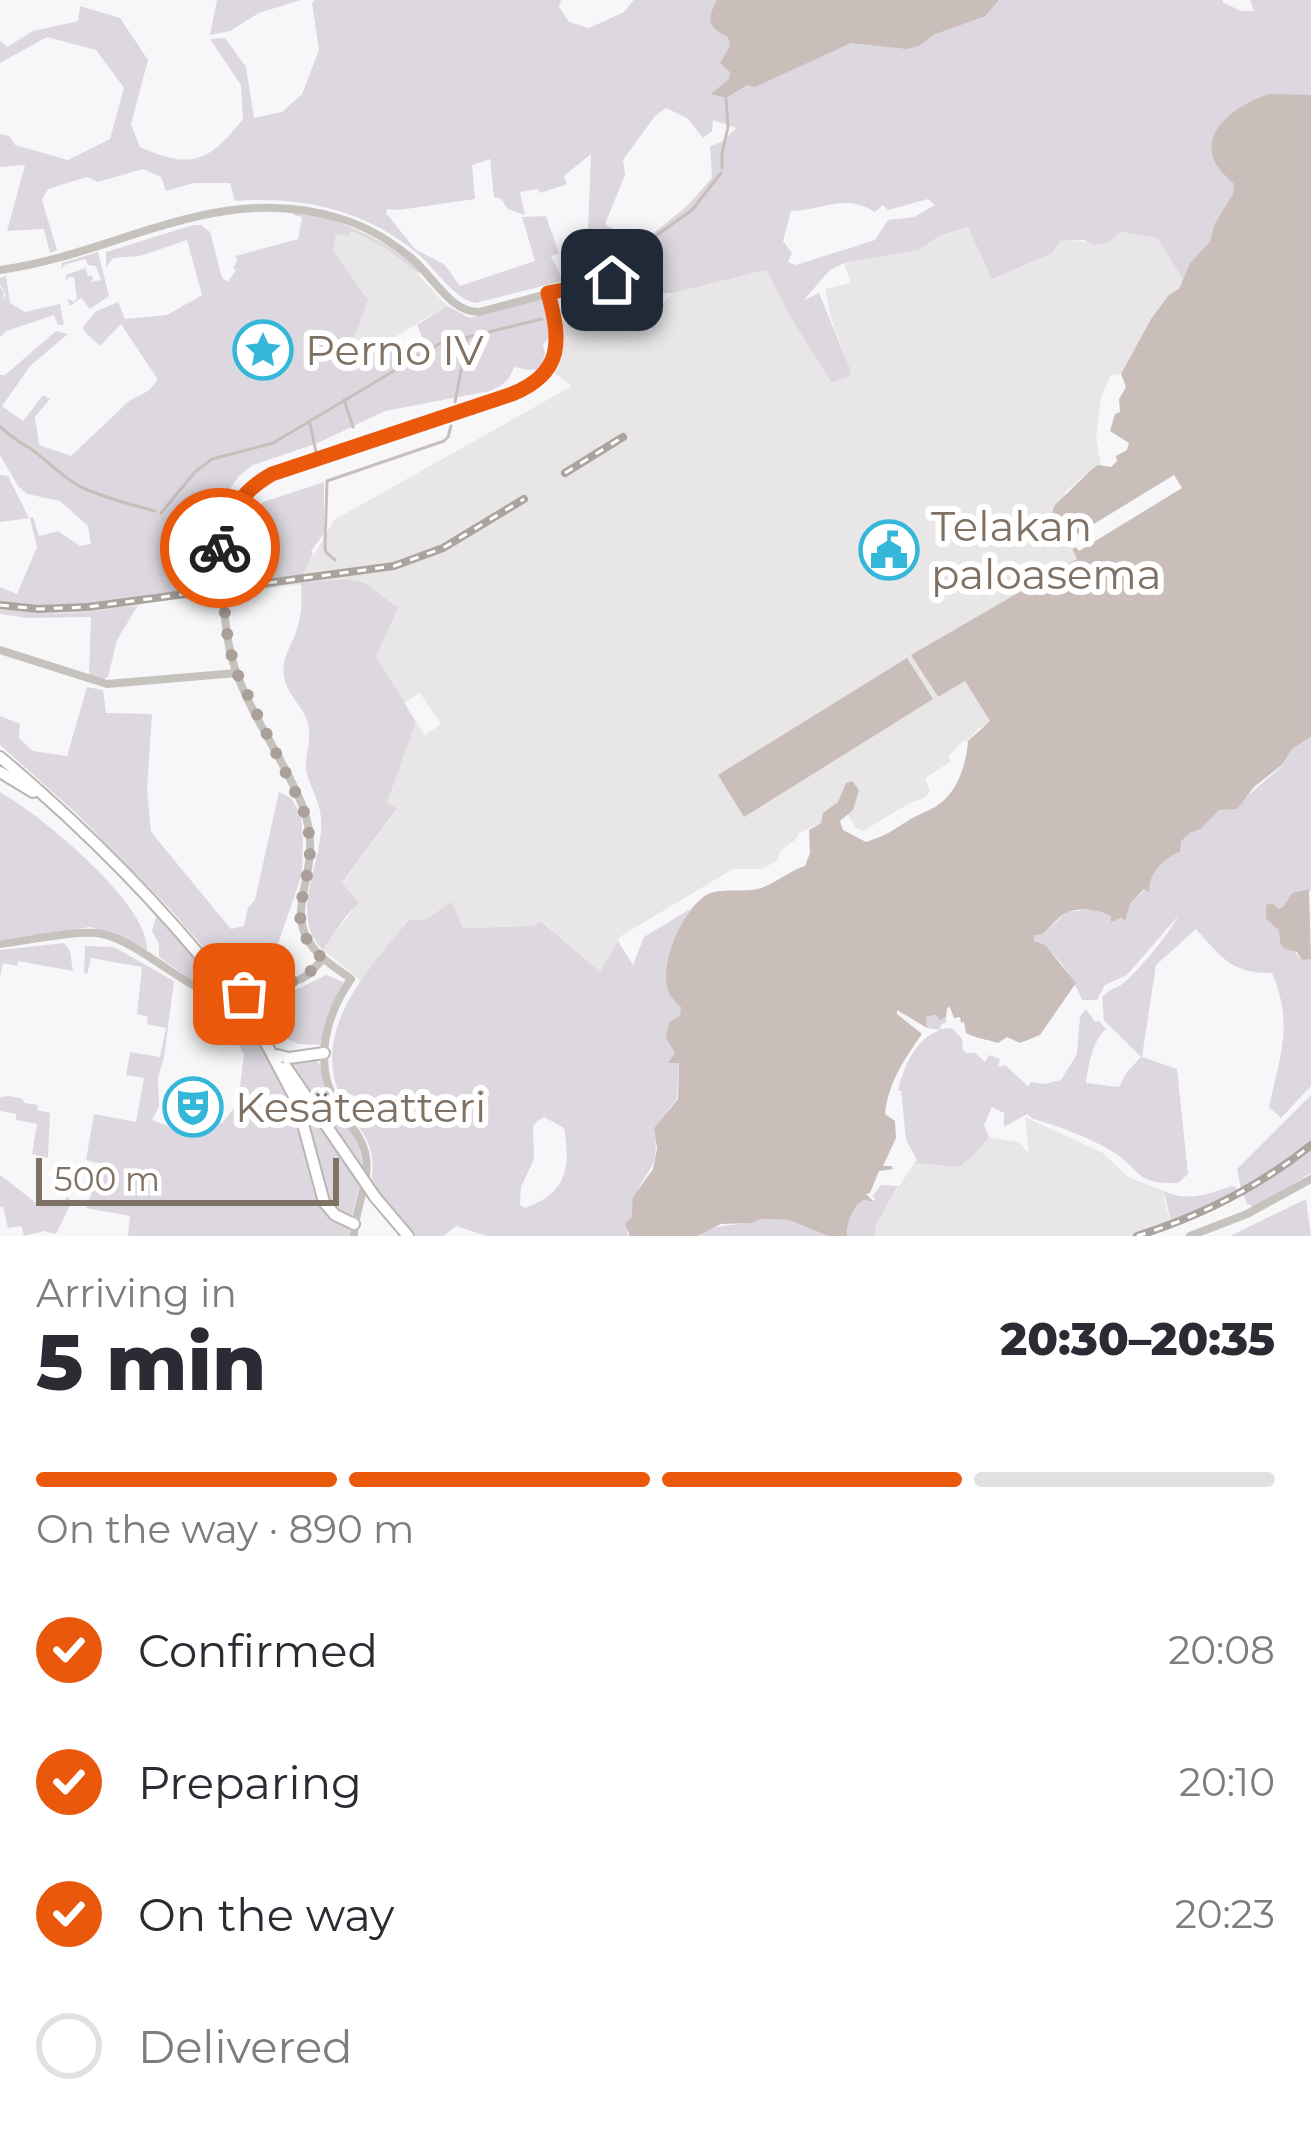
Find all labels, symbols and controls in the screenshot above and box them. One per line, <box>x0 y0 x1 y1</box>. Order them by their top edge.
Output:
pin <box>561 229 663 331</box>
icon: home <box>579 247 645 313</box>
place icon: Perno IV <box>232 319 294 381</box>
place label: Perno IV <box>305 324 484 376</box>
courier <box>160 488 280 608</box>
place label: Telakan paloasema <box>931 500 1162 600</box>
icon: bike <box>187 515 253 581</box>
public building icon: Telakan paloasema <box>858 519 920 581</box>
pin <box>193 943 295 1045</box>
icon: bag <box>211 961 277 1027</box>
theatre icon: Kesäteatteri <box>162 1076 224 1138</box>
place label: Kesäteatteri <box>235 1081 486 1133</box>
scale bar <box>36 1152 339 1205</box>
text: 500 m <box>54 1159 160 1199</box>
text: Arriving in <box>36 1269 237 1317</box>
text: 20:30–20:35 <box>1000 1311 1275 1366</box>
text: 5 min <box>36 1314 266 1410</box>
text: On the way · 890 m <box>36 1505 415 1553</box>
icon: check <box>36 1617 102 1683</box>
text: Confirmed <box>138 1623 378 1678</box>
text: 20:08 <box>1168 1626 1275 1674</box>
icon: check <box>36 1749 102 1815</box>
text: Preparing <box>138 1755 362 1810</box>
text: 20:10 <box>1179 1758 1275 1806</box>
icon: check <box>36 1881 102 1947</box>
text: On the way <box>138 1887 394 1942</box>
text: 20:23 <box>1175 1890 1275 1938</box>
text: Delivered <box>138 2019 353 2074</box>

